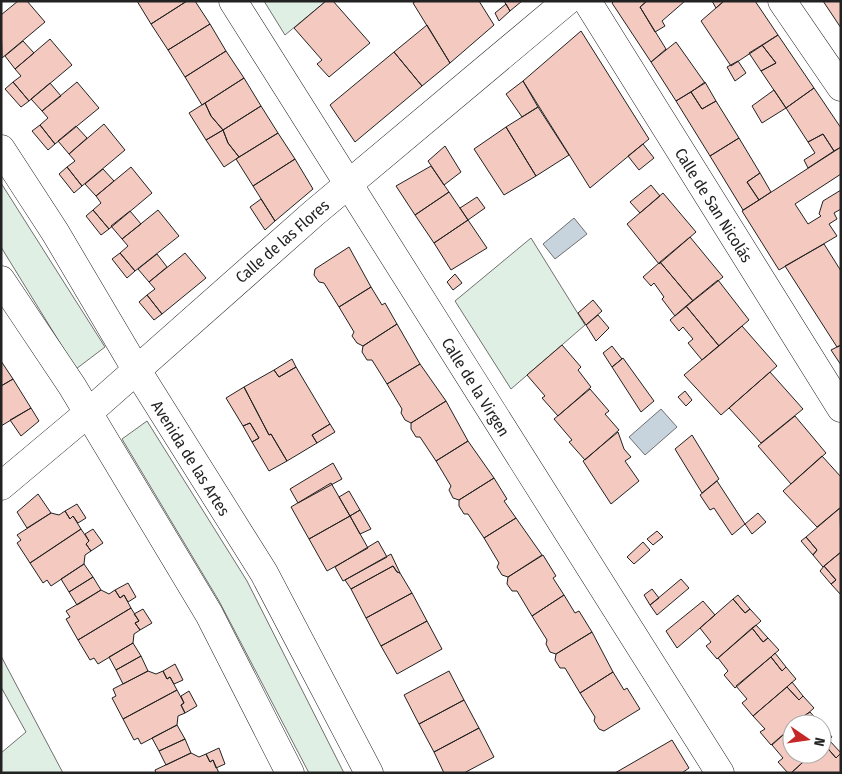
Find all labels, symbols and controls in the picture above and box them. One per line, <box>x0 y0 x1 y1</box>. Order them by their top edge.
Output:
street label: Calle de San Nicolás <box>671 145 757 266</box>
street label: Calle de las Flores <box>232 196 333 287</box>
street label: Calle de la Virgen <box>438 334 514 440</box>
street label: Avenida de las Artes <box>147 397 234 520</box>
north arrow <box>782 714 832 764</box>
text: N <box>810 736 828 748</box>

